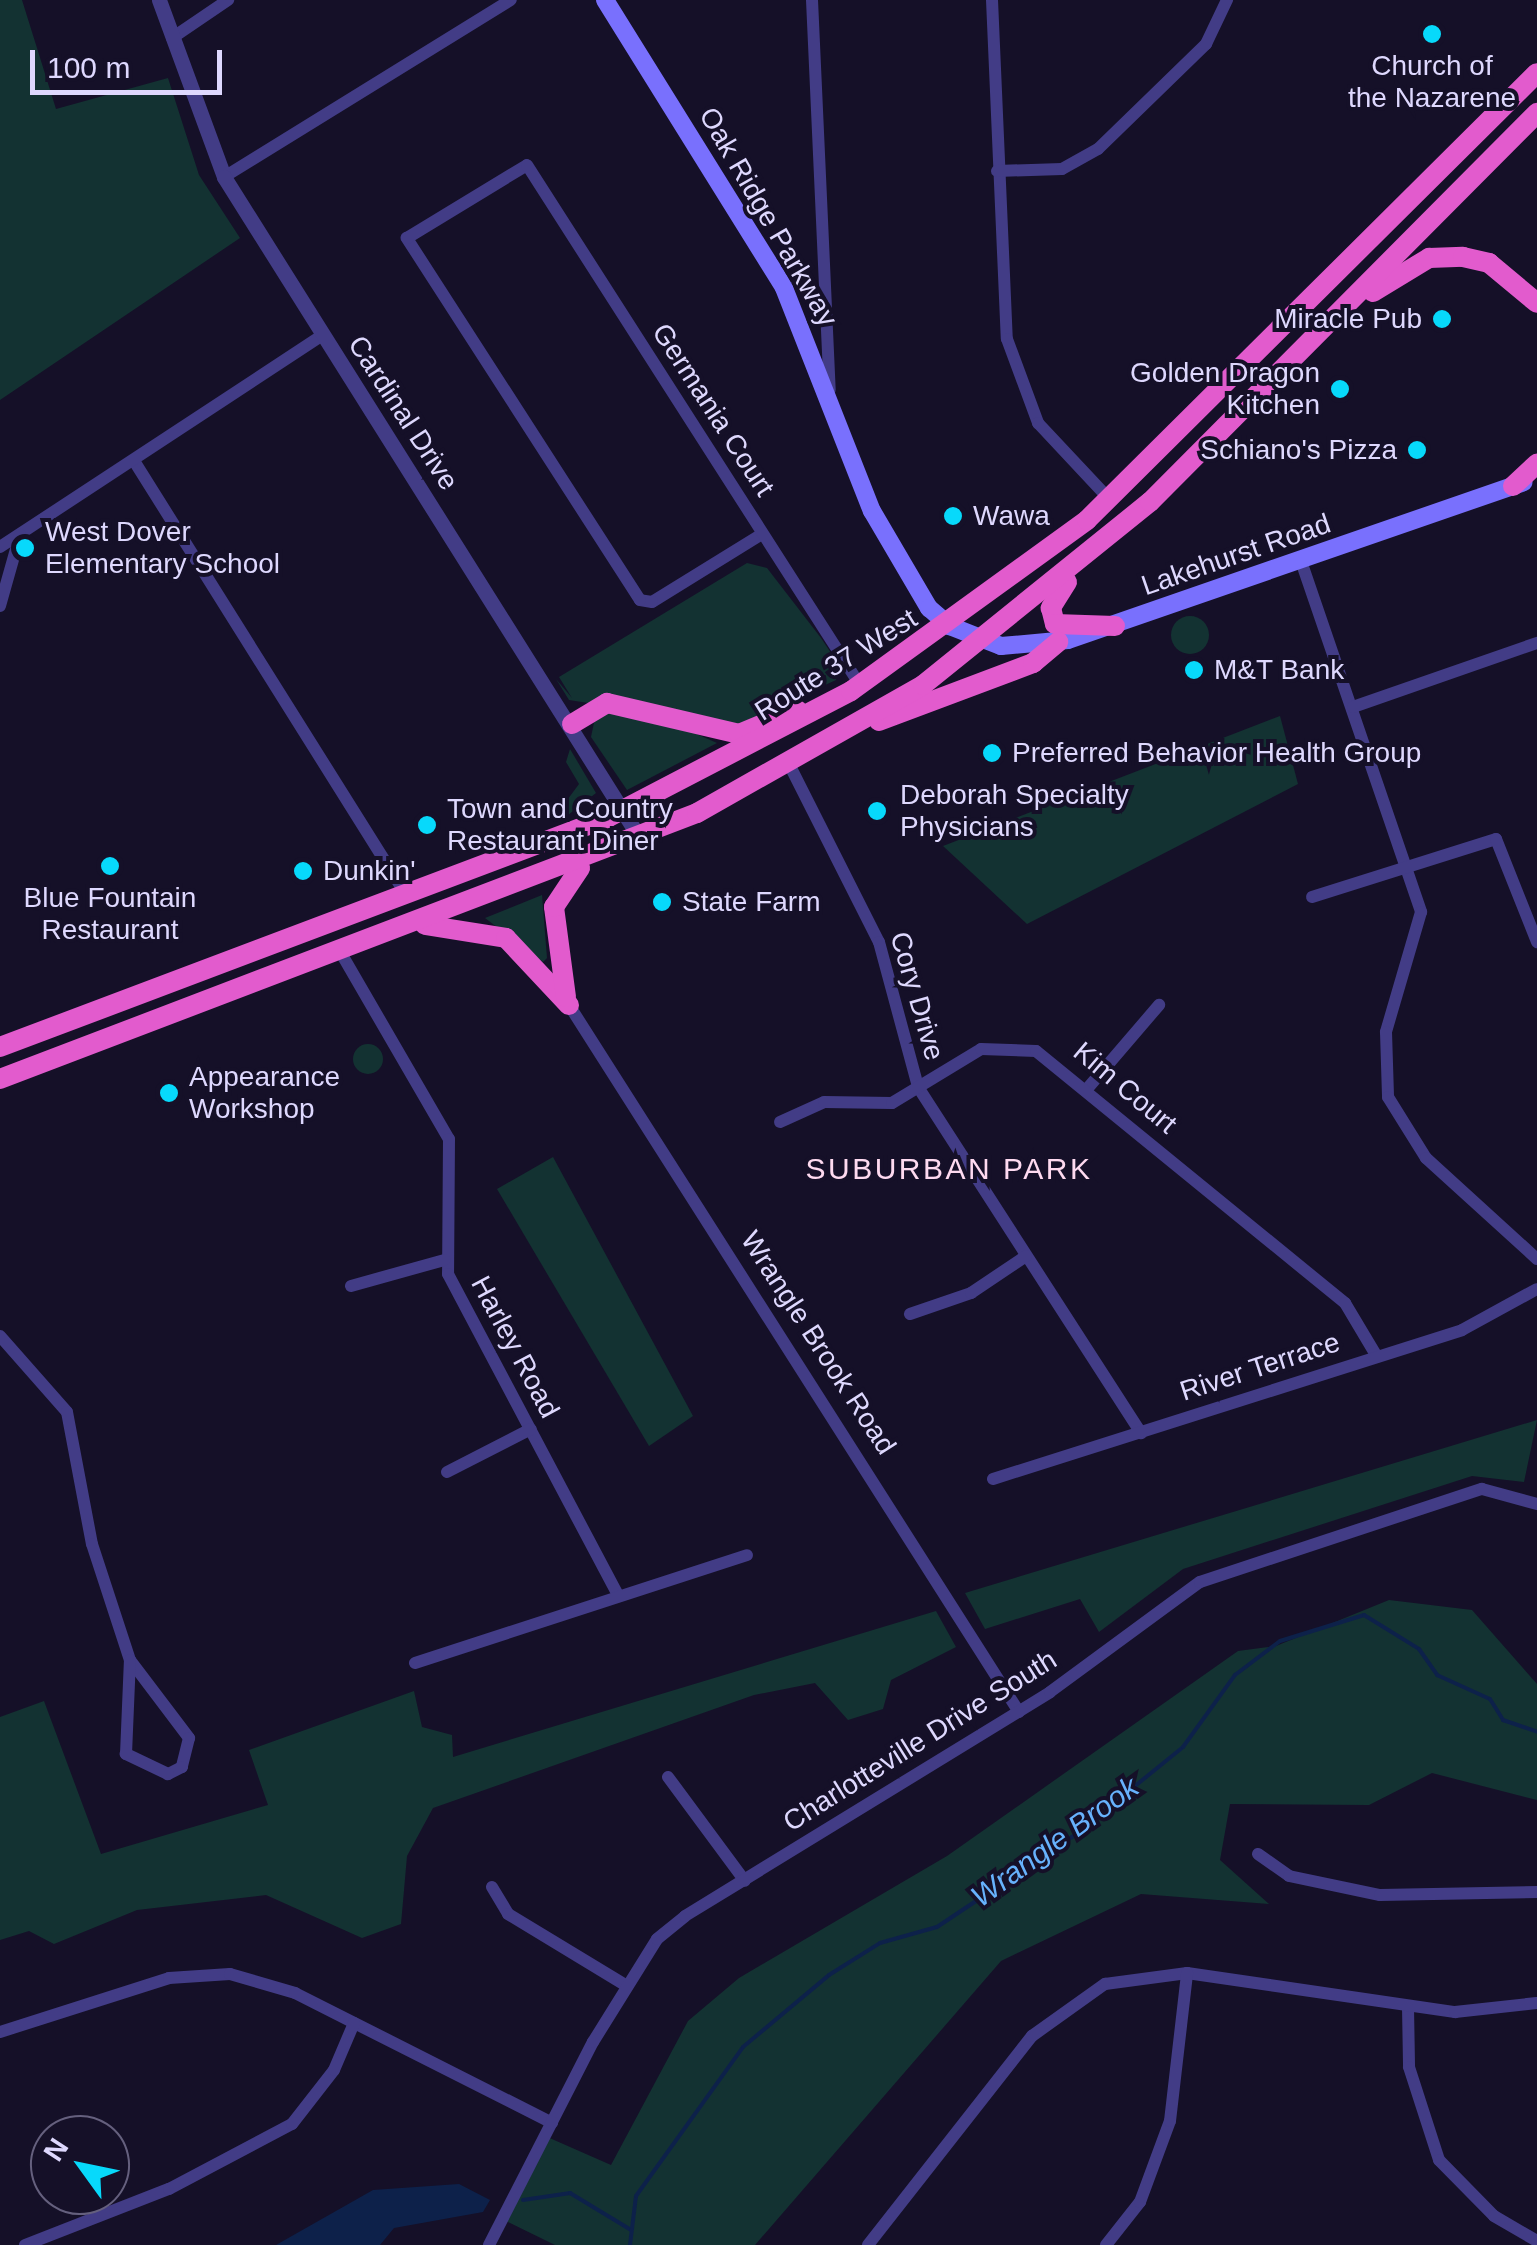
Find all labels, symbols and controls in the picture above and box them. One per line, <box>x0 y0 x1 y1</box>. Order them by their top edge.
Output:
marker: Church of the Nazarene <box>1421 23 1443 45</box>
scale bar <box>35 30 228 92</box>
place label: Church of the Nazarene <box>1348 49 1516 115</box>
text: 100 m <box>47 51 130 84</box>
street label: Oak Ridge Parkway <box>692 101 844 333</box>
place label: Miracle Pub <box>1274 302 1422 336</box>
marker: Miracle Pub <box>1431 308 1453 330</box>
street label: Germania Court <box>645 317 781 503</box>
street label: Cardinal Drive <box>341 329 465 497</box>
place label: Golden Dragon Kitchen <box>1130 356 1320 422</box>
marker: Golden Dragon Kitchen <box>1329 378 1351 400</box>
place label: Schiano's Pizza <box>1200 433 1397 467</box>
marker: Schiano's Pizza <box>1406 439 1428 461</box>
place label: Wawa <box>973 499 1050 533</box>
marker: Wawa <box>942 505 964 527</box>
street label: Lakehurst Road <box>1137 507 1335 603</box>
place label: West Dover Elementary School <box>45 515 280 581</box>
marker: West Dover Elementary School <box>14 537 36 559</box>
street label: Route 37 West <box>749 602 923 728</box>
place label: M&T Bank <box>1214 653 1345 687</box>
marker: M&T Bank <box>1183 659 1205 681</box>
place label: Preferred Behavior Health Group <box>1012 736 1421 770</box>
marker: Preferred Behavior Health Group <box>981 742 1003 764</box>
place label: Deborah Specialty Physicians <box>900 778 1129 844</box>
place label: Town and Country Restaurant Diner <box>447 792 673 858</box>
marker: Deborah Specialty Physicians <box>864 798 890 824</box>
marker: Town and Country Restaurant Diner <box>416 814 438 836</box>
place label: Dunkin' <box>323 854 416 888</box>
marker: Blue Fountain Restaurant <box>99 855 121 877</box>
marker: Dunkin' <box>292 860 314 882</box>
place label: Blue Fountain Restaurant <box>24 881 196 947</box>
place label: State Farm <box>682 885 820 919</box>
marker: State Farm <box>651 891 673 913</box>
street label: Cory Drive <box>883 928 951 1064</box>
street label: Kim Court <box>1067 1035 1183 1141</box>
place label: Appearance Workshop <box>189 1060 340 1126</box>
marker: Appearance Workshop <box>158 1082 180 1104</box>
district label: SUBURBAN PARK <box>805 1151 1093 1187</box>
street label: Wrangle Brook Road <box>733 1225 903 1461</box>
street label: Harley Road <box>464 1270 566 1424</box>
street label: River Terrace <box>1176 1325 1344 1409</box>
street label: Charlotteville Drive South <box>777 1643 1063 1839</box>
water label: Wrangle Brook <box>964 1769 1146 1915</box>
north arrow <box>30 2115 130 2215</box>
text: N <box>38 2133 75 2166</box>

